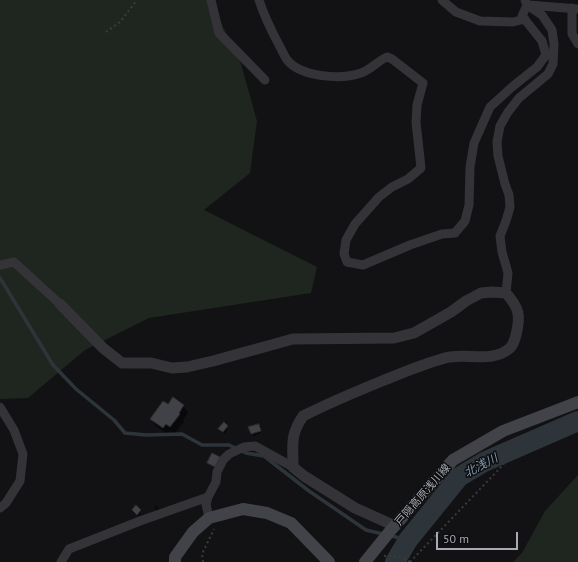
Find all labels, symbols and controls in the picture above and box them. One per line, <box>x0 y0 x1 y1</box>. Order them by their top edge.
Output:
water label: 北浅川 <box>462 451 500 481</box>
street label: 戸隠高原浅川線 <box>393 462 453 528</box>
scale bar <box>438 524 520 550</box>
text: 50 m <box>443 531 469 546</box>

